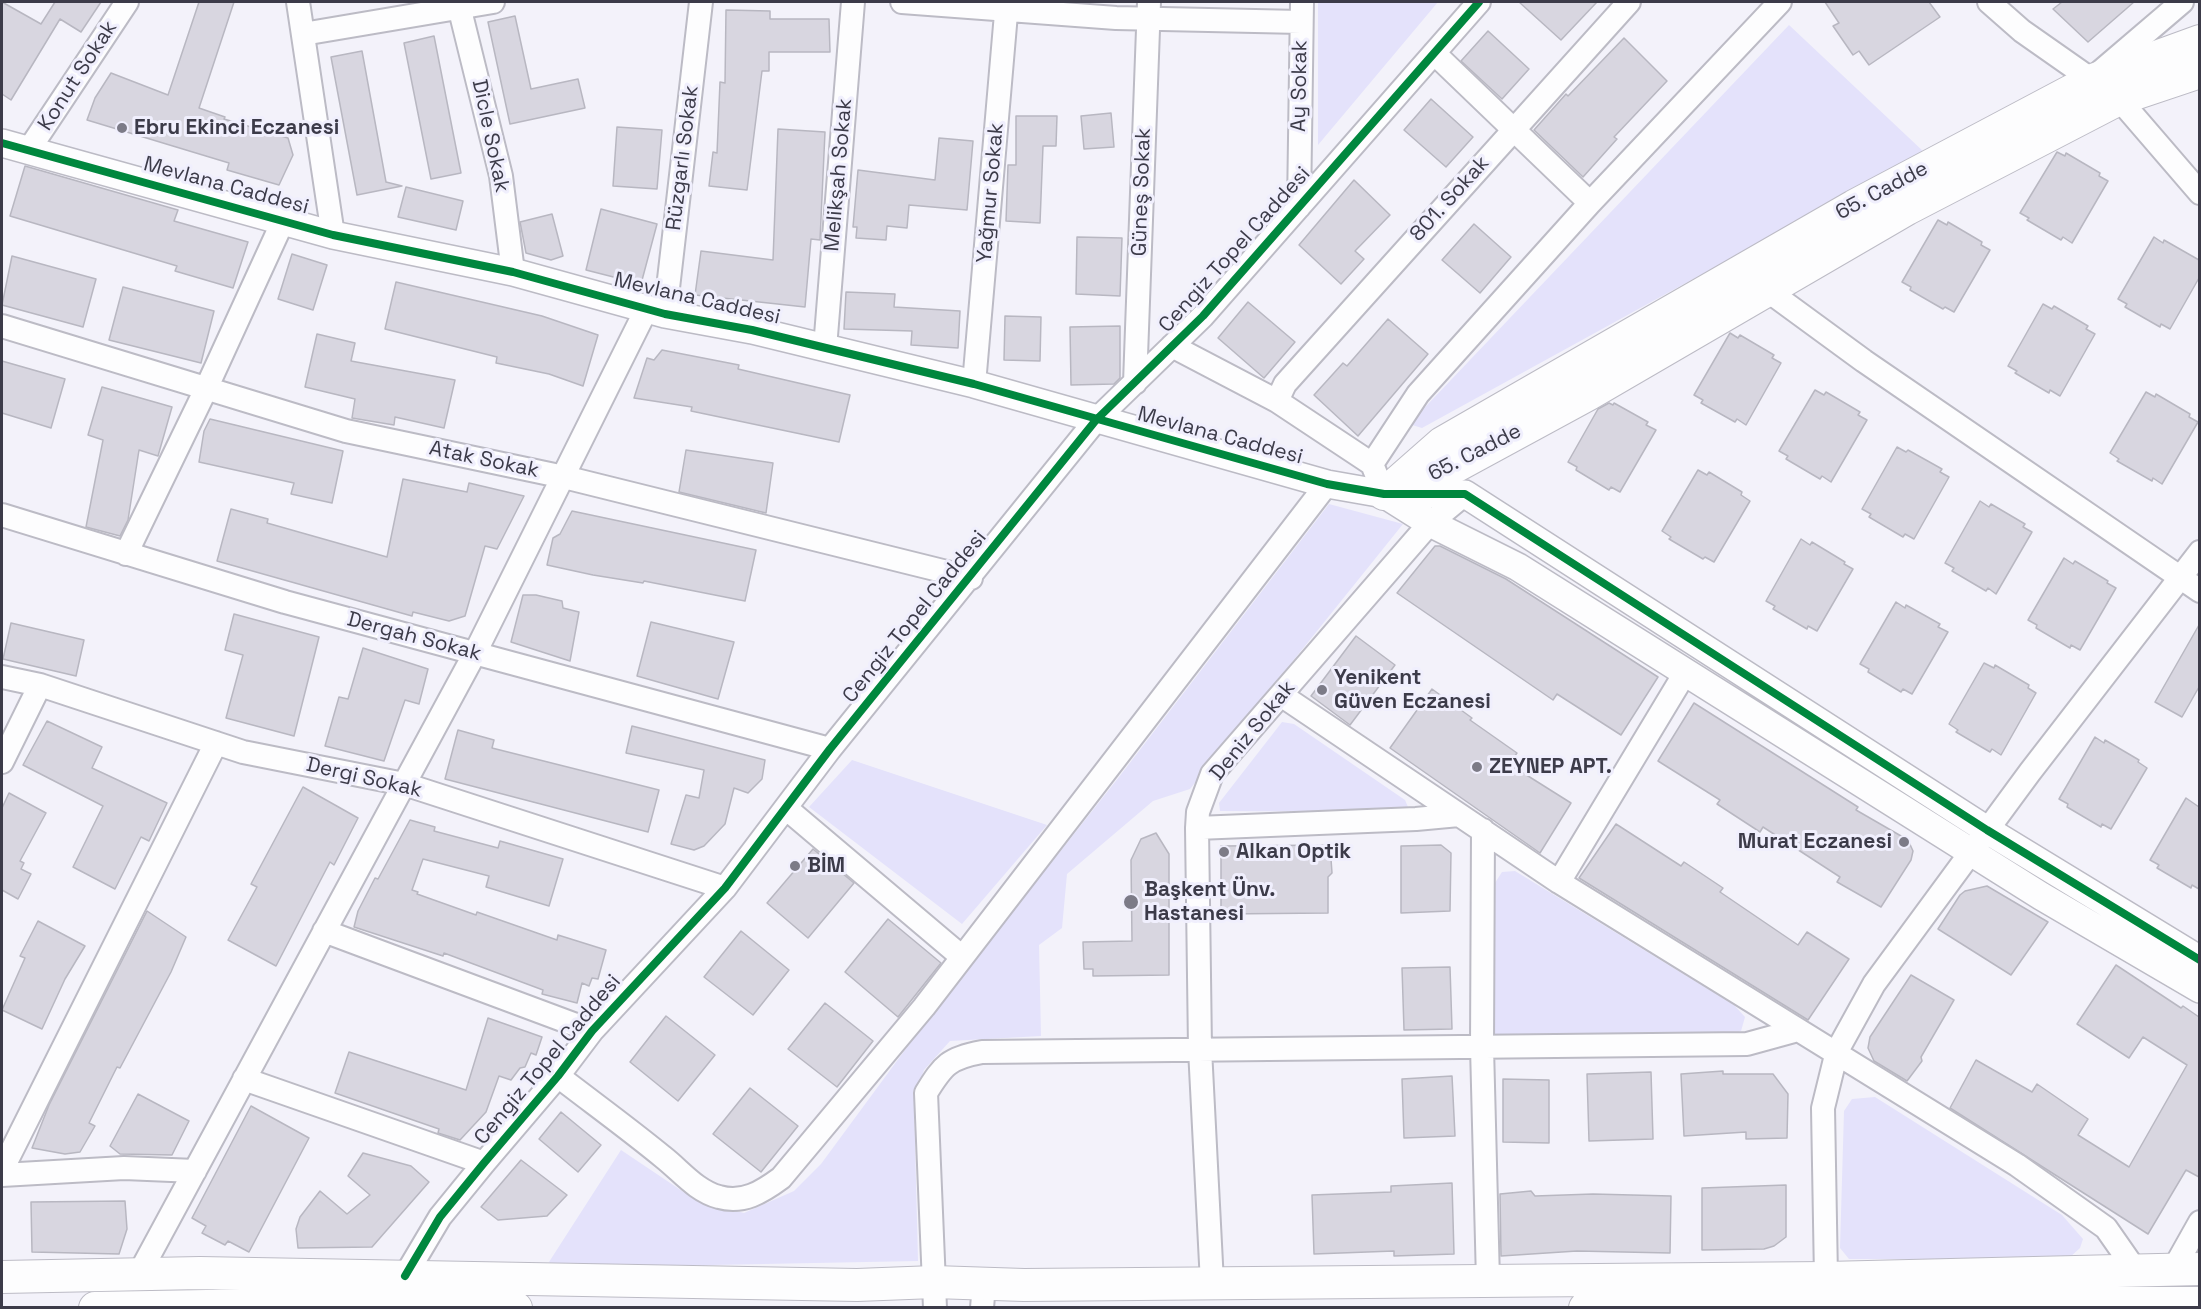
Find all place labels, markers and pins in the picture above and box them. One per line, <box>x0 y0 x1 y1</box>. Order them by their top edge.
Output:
place label: Ebru Ekinci Eczanesi <box>134 115 339 141</box>
marker: Ebru Ekinci Eczanesi <box>115 121 129 135</box>
place label: Yenikent Güven Eczanesi <box>1334 665 1491 715</box>
marker: Yenikent Güven Eczanesi <box>1315 683 1329 697</box>
place label: ZEYNEP APT. <box>1489 754 1612 780</box>
marker: ZEYNEP APT. <box>1470 760 1484 774</box>
place label: Murat Eczanesi <box>1738 829 1892 855</box>
marker: Murat Eczanesi <box>1897 835 1911 849</box>
place label: Alkan Optik <box>1236 839 1351 865</box>
marker: Alkan Optik <box>1217 845 1231 859</box>
place label: BİM <box>807 853 845 879</box>
marker: BİM <box>788 859 802 873</box>
place label: Başkent Ünv. Hastanesi <box>1144 877 1276 927</box>
marker: Başkent Ünv. Hastanesi <box>1122 893 1140 911</box>

